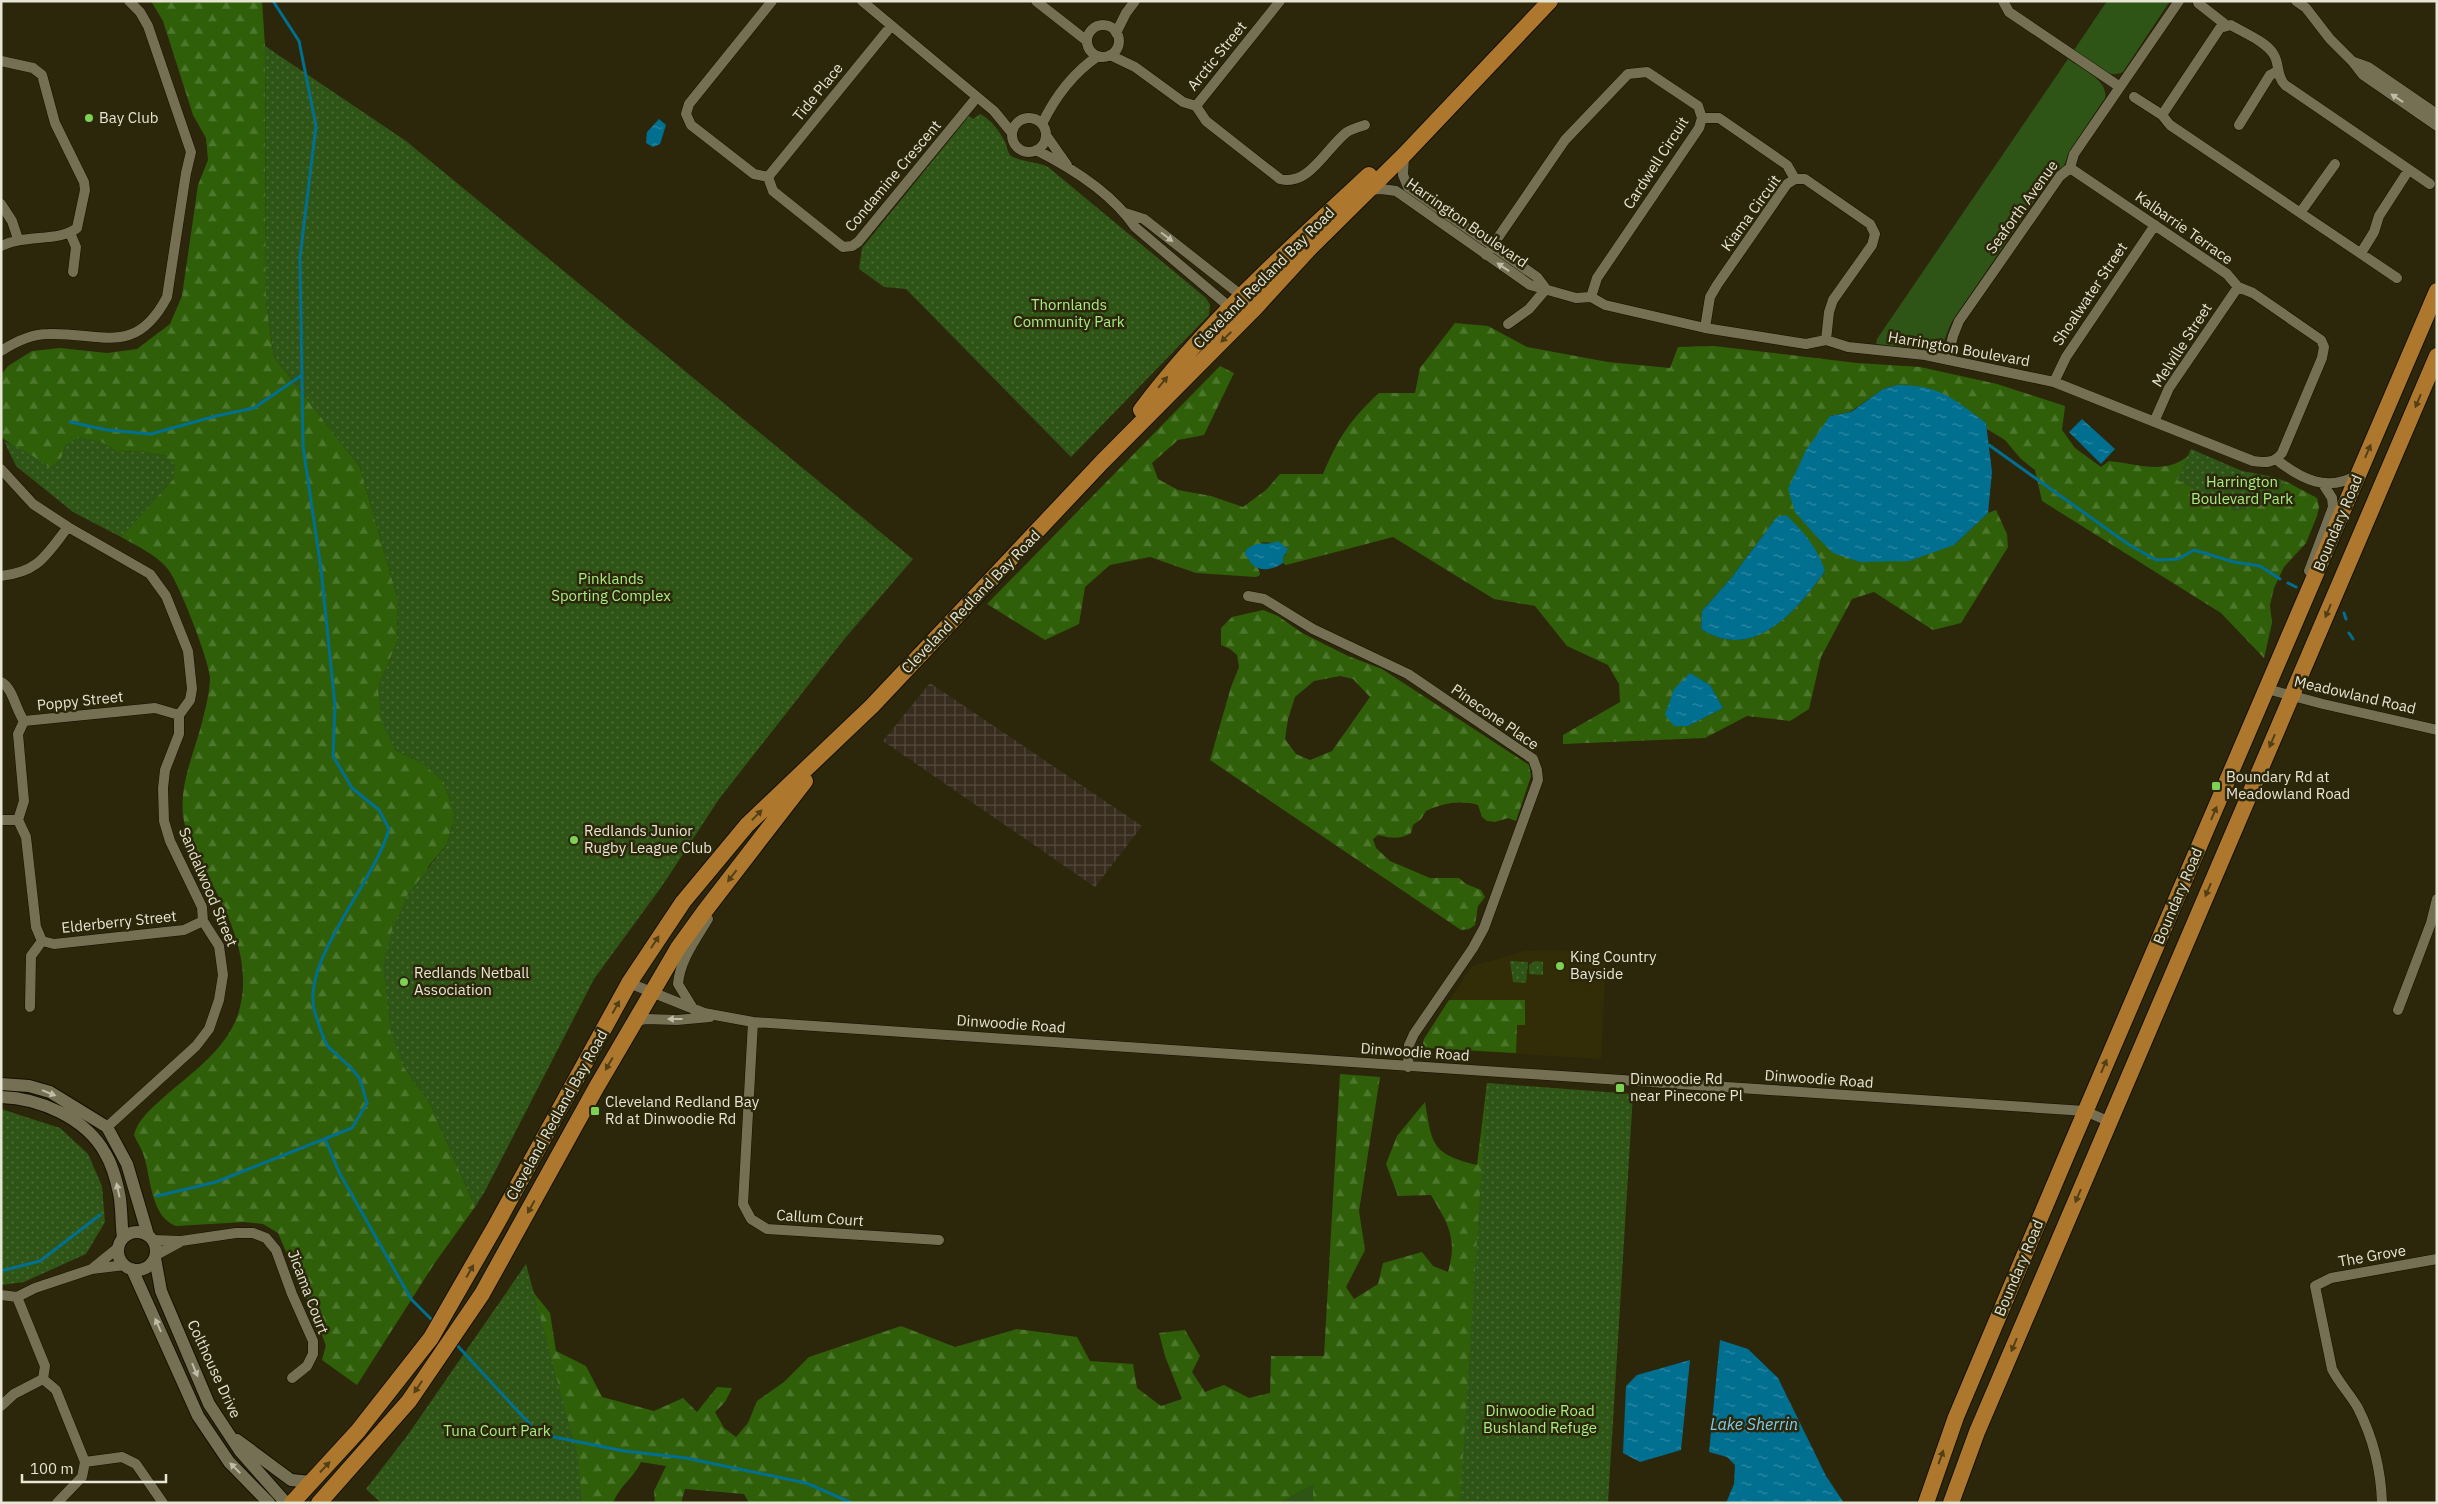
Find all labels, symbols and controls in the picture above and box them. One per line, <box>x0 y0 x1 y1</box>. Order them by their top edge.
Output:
street label: Arctic Street <box>1183 17 1250 94</box>
street label: Tide Place <box>788 59 847 125</box>
one-way arrow <box>2390 93 2403 103</box>
place label: Bay Club <box>99 108 158 127</box>
marker: Bay Club <box>83 112 95 124</box>
street label: Cardwell Circuit <box>1619 113 1693 212</box>
street label: Condamine Crescent <box>840 116 945 235</box>
street label: Seaforth Avenue <box>1981 156 2062 257</box>
street label: Kiama Circuit <box>1717 171 1785 254</box>
street label: Harrington Boulevard <box>1403 174 1532 272</box>
street label: Kalbarrie Terrace <box>2132 187 2237 268</box>
street label: Cleveland Redland Bay Road <box>1189 203 1338 352</box>
one-way arrow <box>1160 232 1174 242</box>
street label: Shoalwater Street <box>2048 238 2131 349</box>
one-way arrow <box>1497 262 1510 272</box>
park label: Thornlands Community Park <box>1013 295 1125 331</box>
street label: Melville Street <box>2147 299 2216 390</box>
street label: Harrington Boulevard <box>1887 327 2032 370</box>
one-way arrow <box>1220 331 1232 343</box>
one-way arrow <box>1157 376 1169 388</box>
one-way arrow <box>2413 394 2421 408</box>
one-way arrow <box>2365 444 2373 458</box>
park label: Harrington Boulevard Park <box>2191 472 2293 508</box>
street label: Boundary Road <box>2309 472 2366 574</box>
street label: Cleveland Redland Bay Road <box>897 526 1044 677</box>
park label: Pinklands Sporting Complex <box>551 569 671 605</box>
one-way arrow <box>2323 604 2331 618</box>
street label: Meadowland Road <box>2292 671 2418 718</box>
street label: Pinecone Place <box>1448 679 1543 754</box>
street label: Poppy Street <box>36 687 124 714</box>
one-way arrow <box>2267 734 2275 748</box>
place label: Boundary Rd at Meadowland Road <box>2226 767 2350 803</box>
marker: Boundary Rd at Meadowland Road <box>2210 780 2222 792</box>
one-way arrow <box>2210 806 2218 820</box>
one-way arrow <box>751 810 763 822</box>
place label: Redlands Junior Rugby League Club <box>584 821 712 857</box>
street label: Sandalwood Street <box>175 824 242 949</box>
marker: Redlands Junior Rugby League Club <box>568 834 580 846</box>
street label: Boundary Road <box>2149 845 2206 947</box>
one-way arrow <box>727 869 738 882</box>
one-way arrow <box>2203 883 2211 897</box>
street label: Elderberry Street <box>61 906 177 937</box>
one-way arrow <box>650 935 660 948</box>
place label: King Country Bayside <box>1570 947 1657 983</box>
marker: King Country Bayside <box>1554 960 1566 972</box>
place label: Redlands Netball Association <box>414 963 529 999</box>
marker: Redlands Netball Association <box>398 976 410 988</box>
one-way arrow <box>612 999 620 1014</box>
street label: Dinwoodie Road <box>956 1010 1066 1037</box>
one-way arrow <box>666 1015 682 1023</box>
street label: Cleveland Redland Bay Road <box>502 1026 611 1203</box>
street label: Dinwoodie Road <box>1360 1038 1470 1065</box>
one-way arrow <box>605 1058 614 1071</box>
one-way arrow <box>2101 1059 2109 1073</box>
street label: Dinwoodie Road <box>1764 1065 1874 1092</box>
place label: Dinwoodie Rd near Pinecone Pl <box>1630 1069 1743 1105</box>
marker: Dinwoodie Rd near Pinecone Pl <box>1614 1082 1626 1094</box>
one-way arrow <box>42 1089 57 1097</box>
place label: Cleveland Redland Bay Rd at Dinwoodie Rd <box>605 1092 760 1128</box>
marker: Cleveland Redland Bay Rd at Dinwoodie Rd <box>589 1105 601 1117</box>
one-way arrow <box>114 1183 122 1198</box>
one-way arrow <box>2074 1189 2082 1203</box>
one-way arrow <box>527 1199 535 1214</box>
street label: Callum Court <box>776 1205 864 1230</box>
street label: Boundary Road <box>1990 1217 2047 1319</box>
street label: The Grove <box>2337 1240 2407 1271</box>
street label: Jicama Court <box>284 1247 333 1337</box>
one-way arrow <box>466 1264 474 1279</box>
street label: Colthouse Drive <box>183 1317 246 1421</box>
one-way arrow <box>154 1318 162 1332</box>
one-way arrow <box>2010 1338 2018 1353</box>
one-way arrow <box>191 1363 199 1377</box>
one-way arrow <box>413 1381 423 1394</box>
park label: Dinwoodie Road Bushland Refuge <box>1483 1401 1597 1437</box>
water label: Lake Sherrin <box>1710 1414 1798 1434</box>
park label: Tuna Court Park <box>443 1421 551 1440</box>
one-way arrow <box>1938 1449 1945 1464</box>
scale bar <box>22 1452 166 1484</box>
text: 100 m <box>30 1459 74 1478</box>
one-way arrow <box>319 1461 331 1473</box>
one-way arrow <box>229 1462 241 1474</box>

